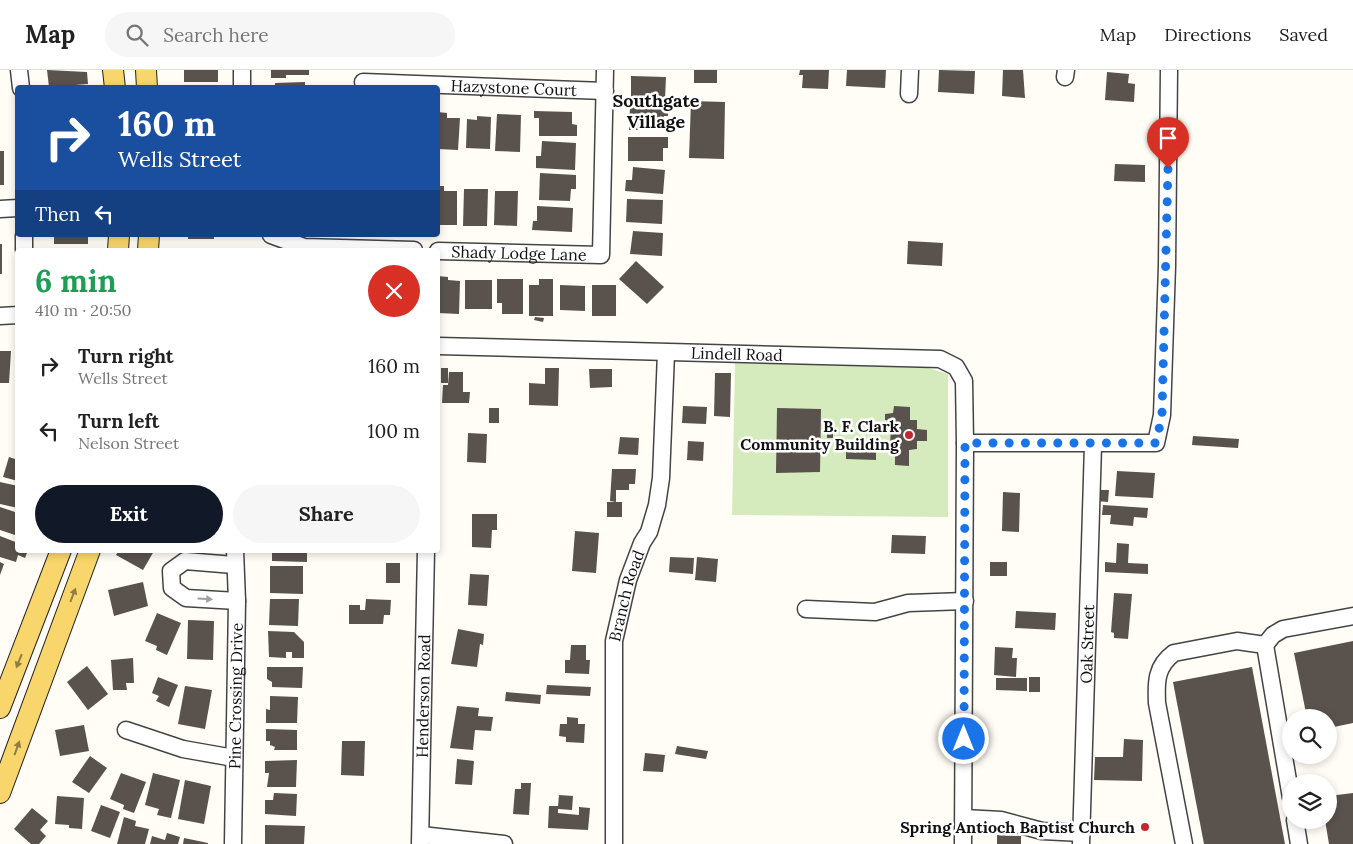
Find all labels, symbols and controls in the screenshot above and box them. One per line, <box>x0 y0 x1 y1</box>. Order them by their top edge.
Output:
search box <box>105 12 455 57</box>
text: Map <box>25 19 75 50</box>
icon: search <box>123 21 151 49</box>
text: Search here <box>163 23 269 47</box>
text: Map <box>1100 23 1136 46</box>
text: Directions <box>1164 23 1251 46</box>
text: Saved <box>1279 23 1328 46</box>
street label: Hazystone Court <box>450 75 578 100</box>
district label: Southgate Village <box>612 89 700 133</box>
text: 160 m <box>118 101 216 146</box>
icon: right <box>35 105 100 170</box>
pin <box>1147 117 1189 168</box>
icon: arrive <box>1154 124 1182 152</box>
text: Wells Street <box>118 145 241 173</box>
icon: left <box>90 200 118 228</box>
text: Then <box>35 202 80 226</box>
street label: Shady Lodge Lane <box>451 241 587 265</box>
text: 6 min <box>35 262 117 300</box>
button: close <box>368 265 420 317</box>
text: 410 m · 20:50 <box>35 300 132 320</box>
street label: Lindell Road <box>691 343 783 365</box>
text: Turn right <box>78 344 174 368</box>
icon: right <box>35 352 63 380</box>
text: 160 m <box>368 354 420 378</box>
text: Wells Street <box>78 368 168 388</box>
text: Turn left <box>78 409 159 433</box>
place label: B. F. Clark Community Building <box>740 416 900 454</box>
icon: left <box>35 417 63 445</box>
text: 100 m <box>368 419 420 443</box>
marker: B. F. Clark Community Building <box>903 429 915 441</box>
text: Nelson Street <box>78 433 179 453</box>
button: Exit <box>35 485 223 543</box>
button: Share <box>233 485 420 543</box>
street label: Branch Road <box>604 547 649 643</box>
one-way arrow <box>69 587 77 602</box>
one-way arrow <box>198 596 214 604</box>
street label: Oak Street <box>1076 603 1098 684</box>
street label: Pine Crossing Drive <box>224 622 247 769</box>
street label: Henderson Road <box>412 634 434 758</box>
one-way arrow <box>14 654 22 668</box>
map controls <box>1282 709 1337 829</box>
button: search <box>1282 709 1337 764</box>
position arrow <box>937 712 989 764</box>
one-way arrow <box>14 740 21 755</box>
button: layers <box>1282 774 1337 829</box>
place label: Spring Antioch Baptist Church <box>900 817 1135 837</box>
marker: Spring Antioch Baptist Church <box>1139 821 1151 833</box>

